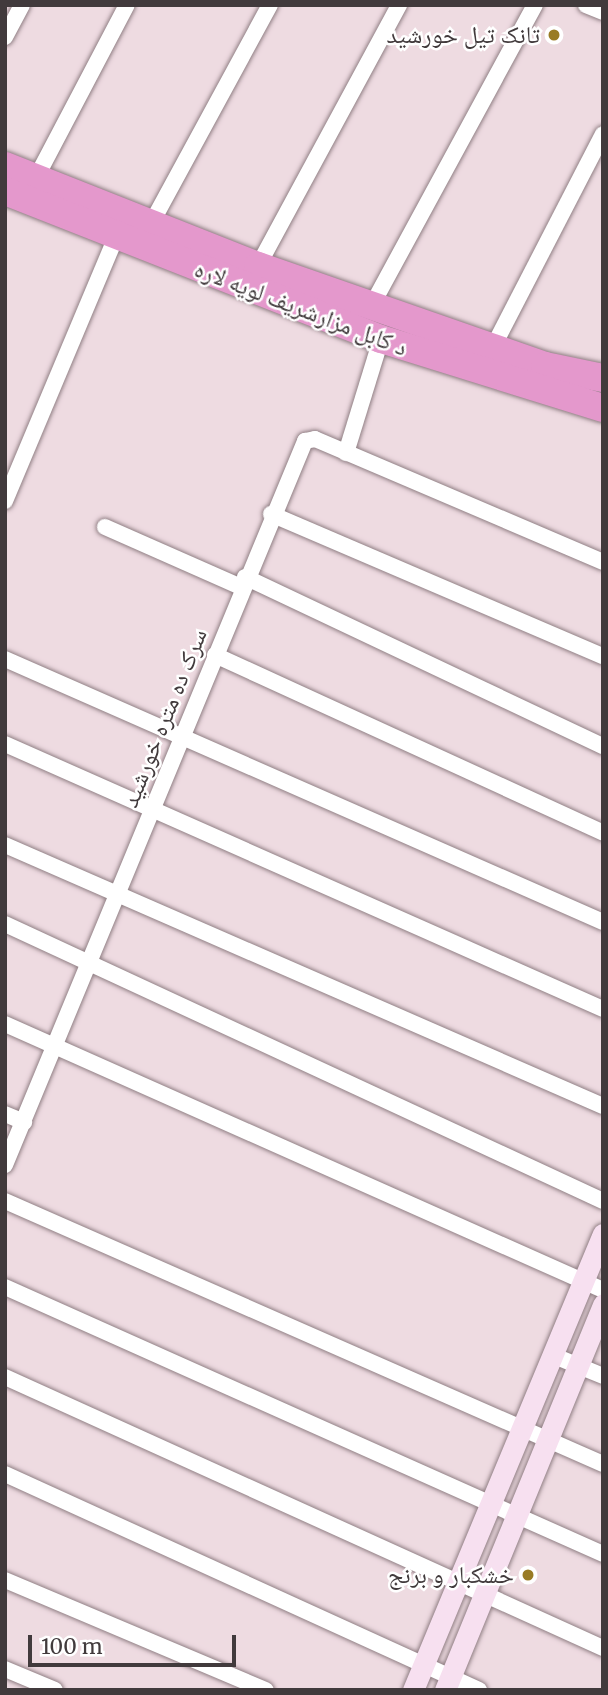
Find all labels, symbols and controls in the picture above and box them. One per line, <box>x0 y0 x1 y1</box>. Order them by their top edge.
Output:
place label: تانک تیل خورشید <box>386 21 540 49</box>
marker: تانک تیل خورشید <box>546 27 562 43</box>
street label: د کابل مزارشریف لویه لاره <box>191 254 411 362</box>
street label: سرک ده متره خورشید <box>115 624 213 812</box>
place label: خشکبار و برنج <box>388 1561 514 1589</box>
marker: خشکبار و برنج <box>520 1567 536 1583</box>
scale bar <box>32 1622 240 1666</box>
text: 100 m <box>41 1633 103 1660</box>

